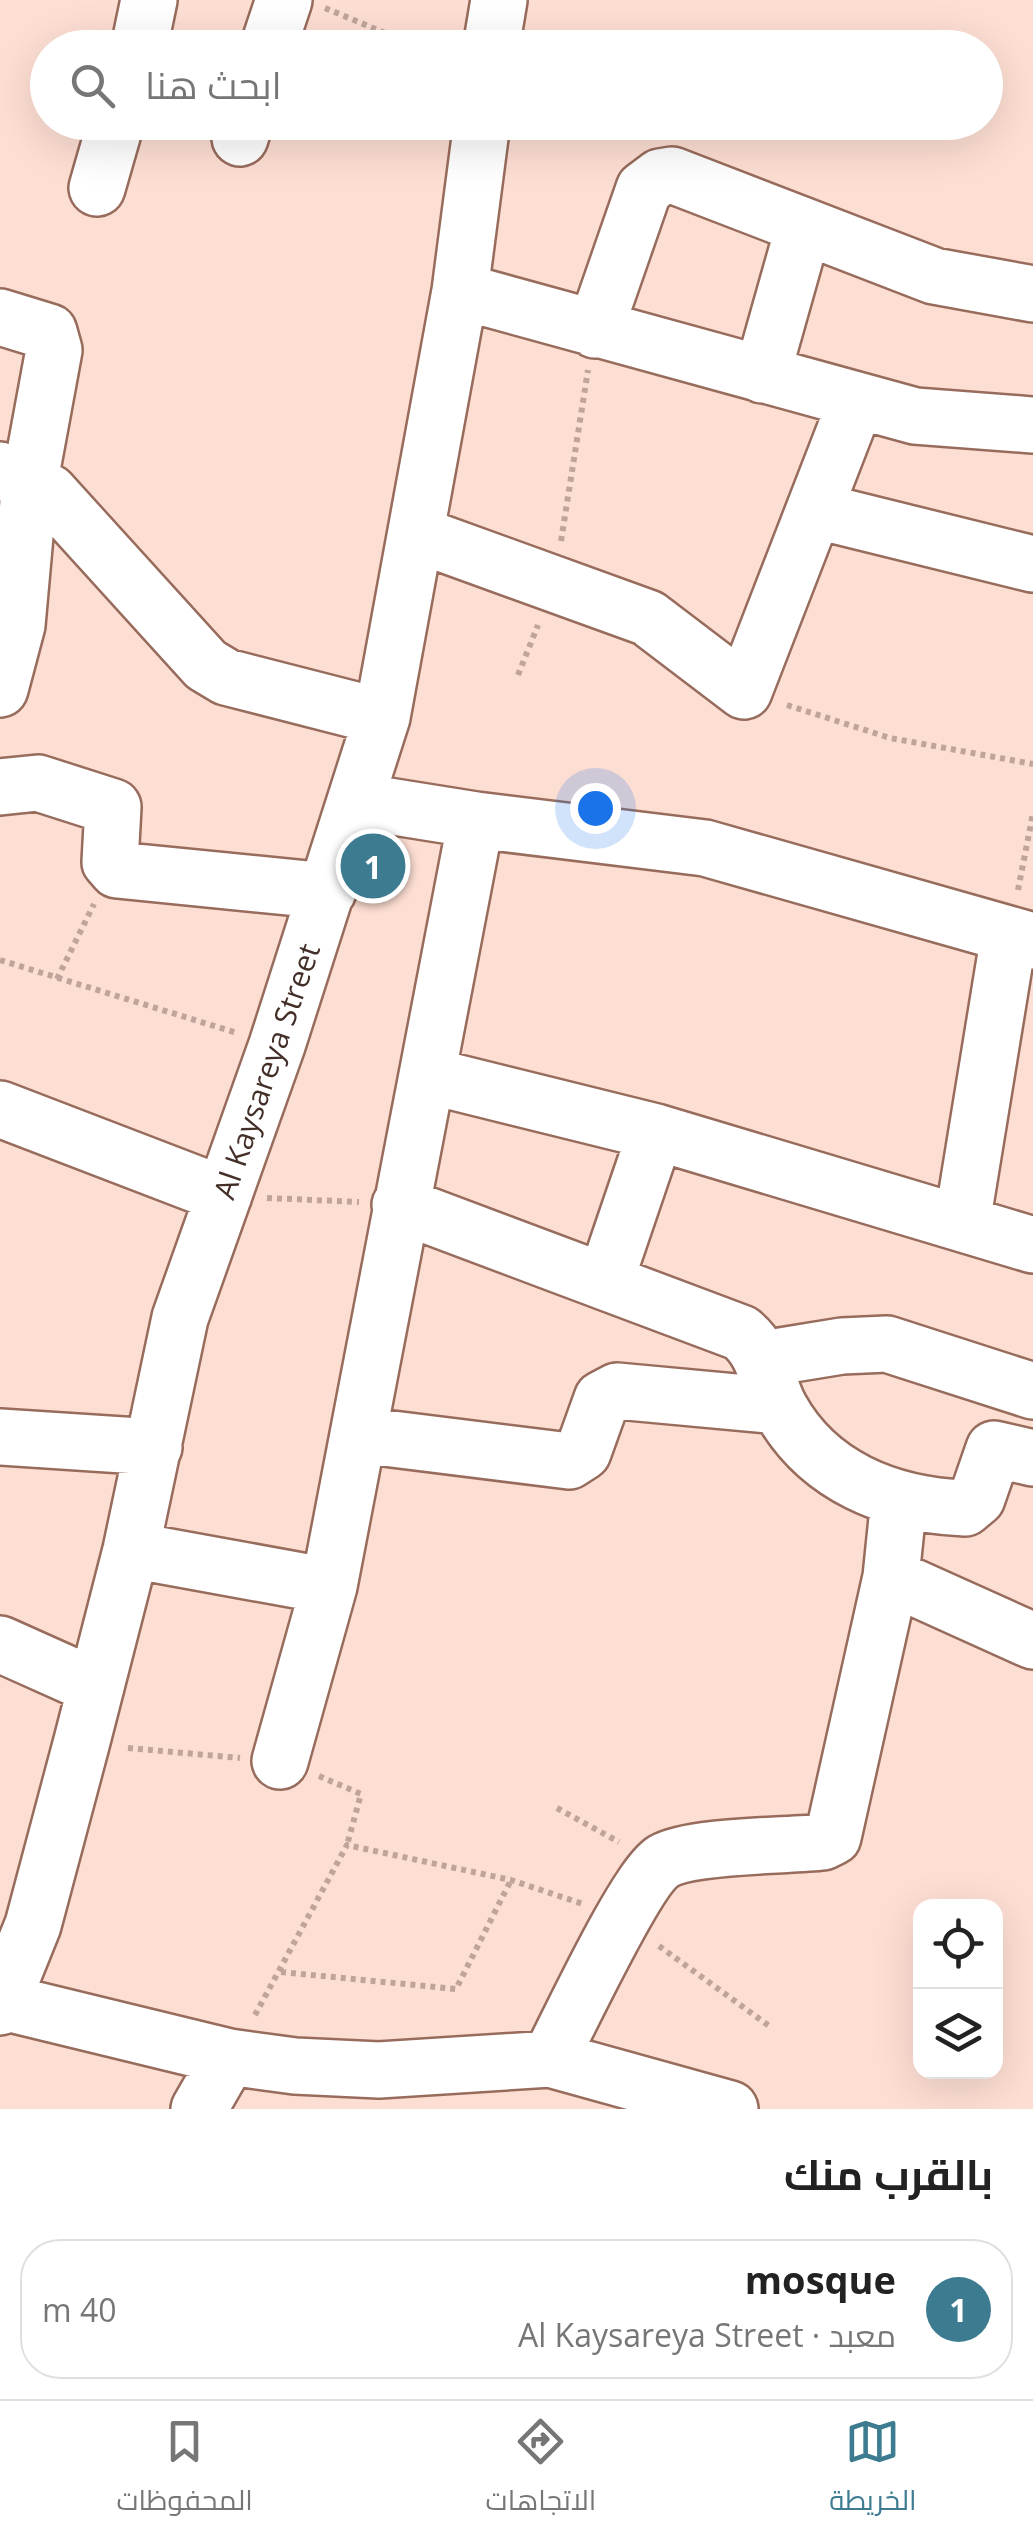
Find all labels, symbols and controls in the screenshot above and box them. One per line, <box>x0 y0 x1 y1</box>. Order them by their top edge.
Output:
search box <box>30 30 1003 140</box>
icon: search <box>65 58 120 113</box>
text: ابحث هنا <box>145 58 282 110</box>
your location <box>570 783 621 834</box>
pin: 1 <box>340 828 406 904</box>
street label: Al Kaysareya Street <box>203 938 329 1204</box>
map controls <box>913 1899 1003 2079</box>
button: locate <box>913 1899 1003 1989</box>
button: layers <box>913 1989 1003 2079</box>
text: بالقرب منك <box>784 2145 993 2202</box>
text: mosque <box>745 2253 896 2305</box>
text: 40 m <box>42 2288 117 2331</box>
text: 1 <box>949 2288 968 2331</box>
text: معبد · Al Kaysareya Street <box>518 2313 896 2356</box>
tab: المحفوظات <box>116 2414 253 2526</box>
tab: الاتجاهات <box>486 2414 596 2526</box>
tab: الخريطة <box>829 2414 917 2526</box>

